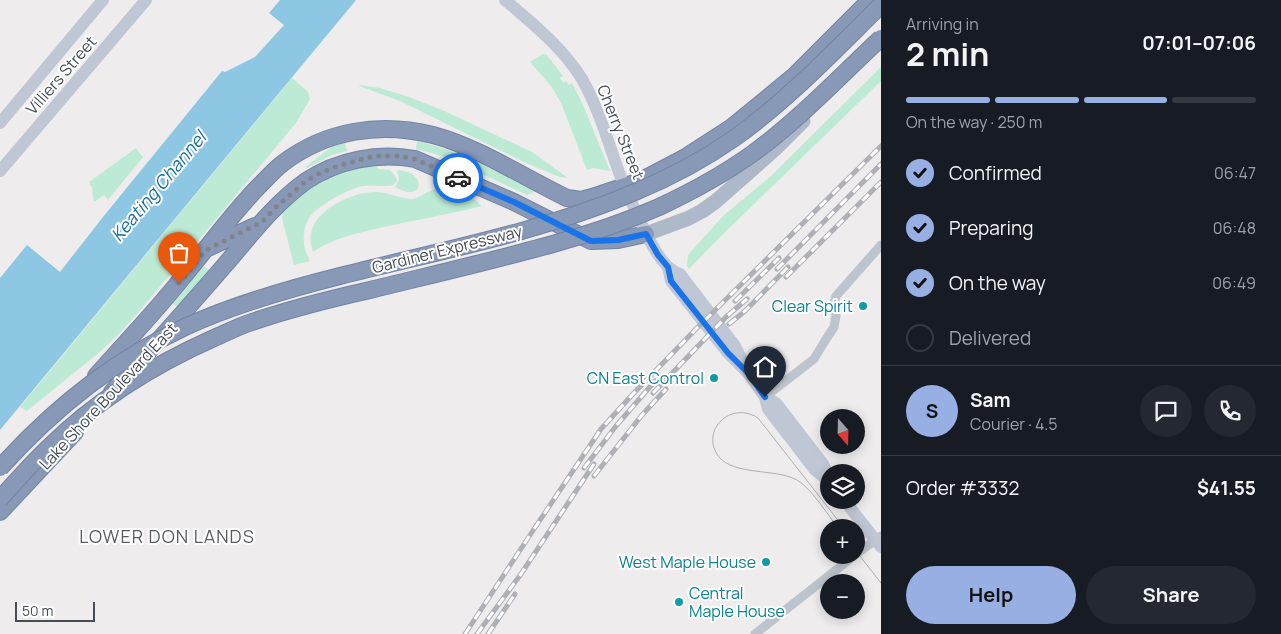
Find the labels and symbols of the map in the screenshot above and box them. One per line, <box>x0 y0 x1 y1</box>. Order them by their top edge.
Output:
street label: Villiers Street <box>21 31 101 119</box>
street label: Cherry Street <box>592 81 650 183</box>
water label: Keating Channel <box>105 124 213 246</box>
courier <box>433 153 483 203</box>
street label: Gardiner Expressway <box>370 220 525 278</box>
pin <box>158 232 200 283</box>
place label: Clear Spirit <box>772 295 853 317</box>
marker: Clear Spirit <box>857 300 869 312</box>
street label: Lake Shore Boulevard East <box>34 318 182 474</box>
pin <box>744 346 786 397</box>
place label: CN East Control <box>587 367 704 389</box>
marker: CN East Control <box>708 372 720 384</box>
north arrow <box>820 409 865 454</box>
district label: LOWER DON LANDS <box>79 524 255 548</box>
place label: West Maple House <box>619 551 756 573</box>
marker: West Maple House <box>760 556 772 568</box>
place label: Central Maple House <box>689 582 785 622</box>
marker: Central Maple House <box>673 596 685 608</box>
scale bar <box>15 599 95 622</box>

